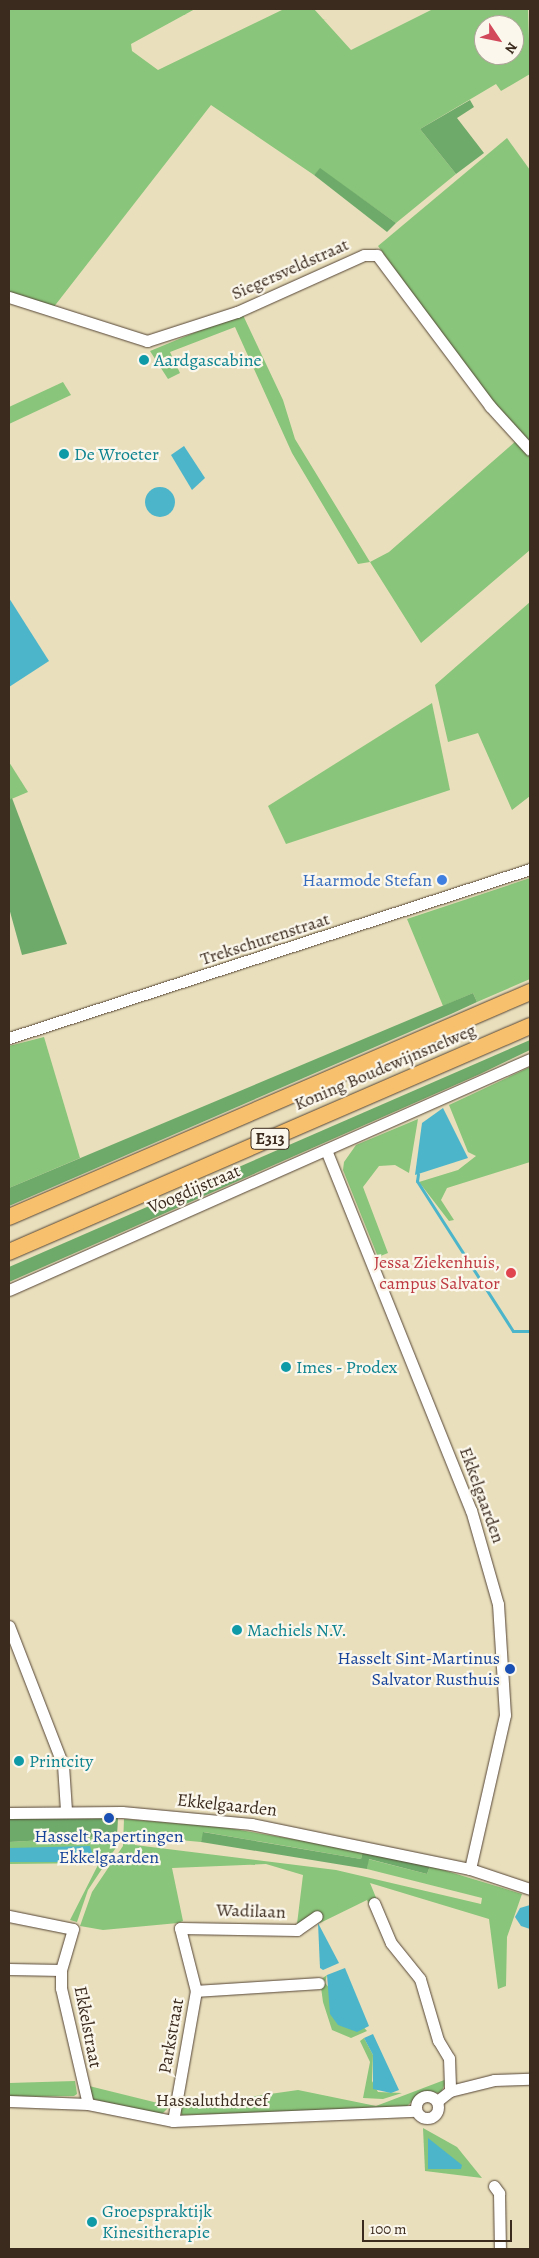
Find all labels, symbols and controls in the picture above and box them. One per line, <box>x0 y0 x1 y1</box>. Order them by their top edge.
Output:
north arrow <box>474 15 524 65</box>
text: N <box>500 39 522 58</box>
street label: Siegersveldstraat <box>228 234 352 304</box>
place label: Aardgascabine <box>154 349 262 371</box>
marker: Aardgascabine <box>138 354 150 366</box>
place label: De Wroeter <box>74 443 159 465</box>
marker: De Wroeter <box>58 448 70 460</box>
place label: Haarmode Stefan <box>302 869 432 891</box>
marker: Haarmode Stefan <box>436 874 448 886</box>
street label: Trekschurenstraat <box>198 908 332 970</box>
street label: Koning Boudewijnsnelweg <box>291 1019 479 1115</box>
road number: E313 <box>250 1126 290 1152</box>
street label: Voogdijstraat <box>144 1160 244 1218</box>
place label: Jessa Ziekenhuis, campus Salvator <box>374 1252 500 1294</box>
marker: Jessa Ziekenhuis, campus Salvator <box>504 1266 518 1280</box>
place label: Imes - Prodex <box>296 1356 398 1378</box>
marker: Imes - Prodex <box>280 1361 292 1373</box>
street label: Ekkelgaarden <box>455 1444 509 1546</box>
place label: Machiels N.V. <box>247 1619 347 1641</box>
marker: Machiels N.V. <box>231 1624 243 1636</box>
place label: Hasselt Sint-Martinus Salvator Rusthuis <box>337 1648 500 1690</box>
marker: Hasselt Sint-Martinus Salvator Rusthuis <box>504 1663 516 1675</box>
place label: Printcity <box>29 1750 93 1772</box>
marker: Printcity <box>13 1755 25 1767</box>
street label: Ekkelgaarden <box>176 1789 278 1821</box>
marker: Hasselt Rapertingen Ekkelgaarden <box>103 1812 115 1824</box>
place label: Hasselt Rapertingen Ekkelgaarden <box>34 1826 184 1868</box>
street label: Wadilaan <box>216 1899 286 1923</box>
street label: Ekkelstraat <box>69 1984 107 2070</box>
street label: Parkstraat <box>154 1997 188 2075</box>
street label: Hassaluthdreef <box>156 2089 268 2111</box>
place label: Groepspraktijk Kinesitherapie <box>102 2201 212 2244</box>
scale bar <box>364 2210 514 2242</box>
marker: Groepspraktijk Kinesitherapie <box>86 2216 98 2228</box>
text: 100 m <box>370 2219 407 2239</box>

